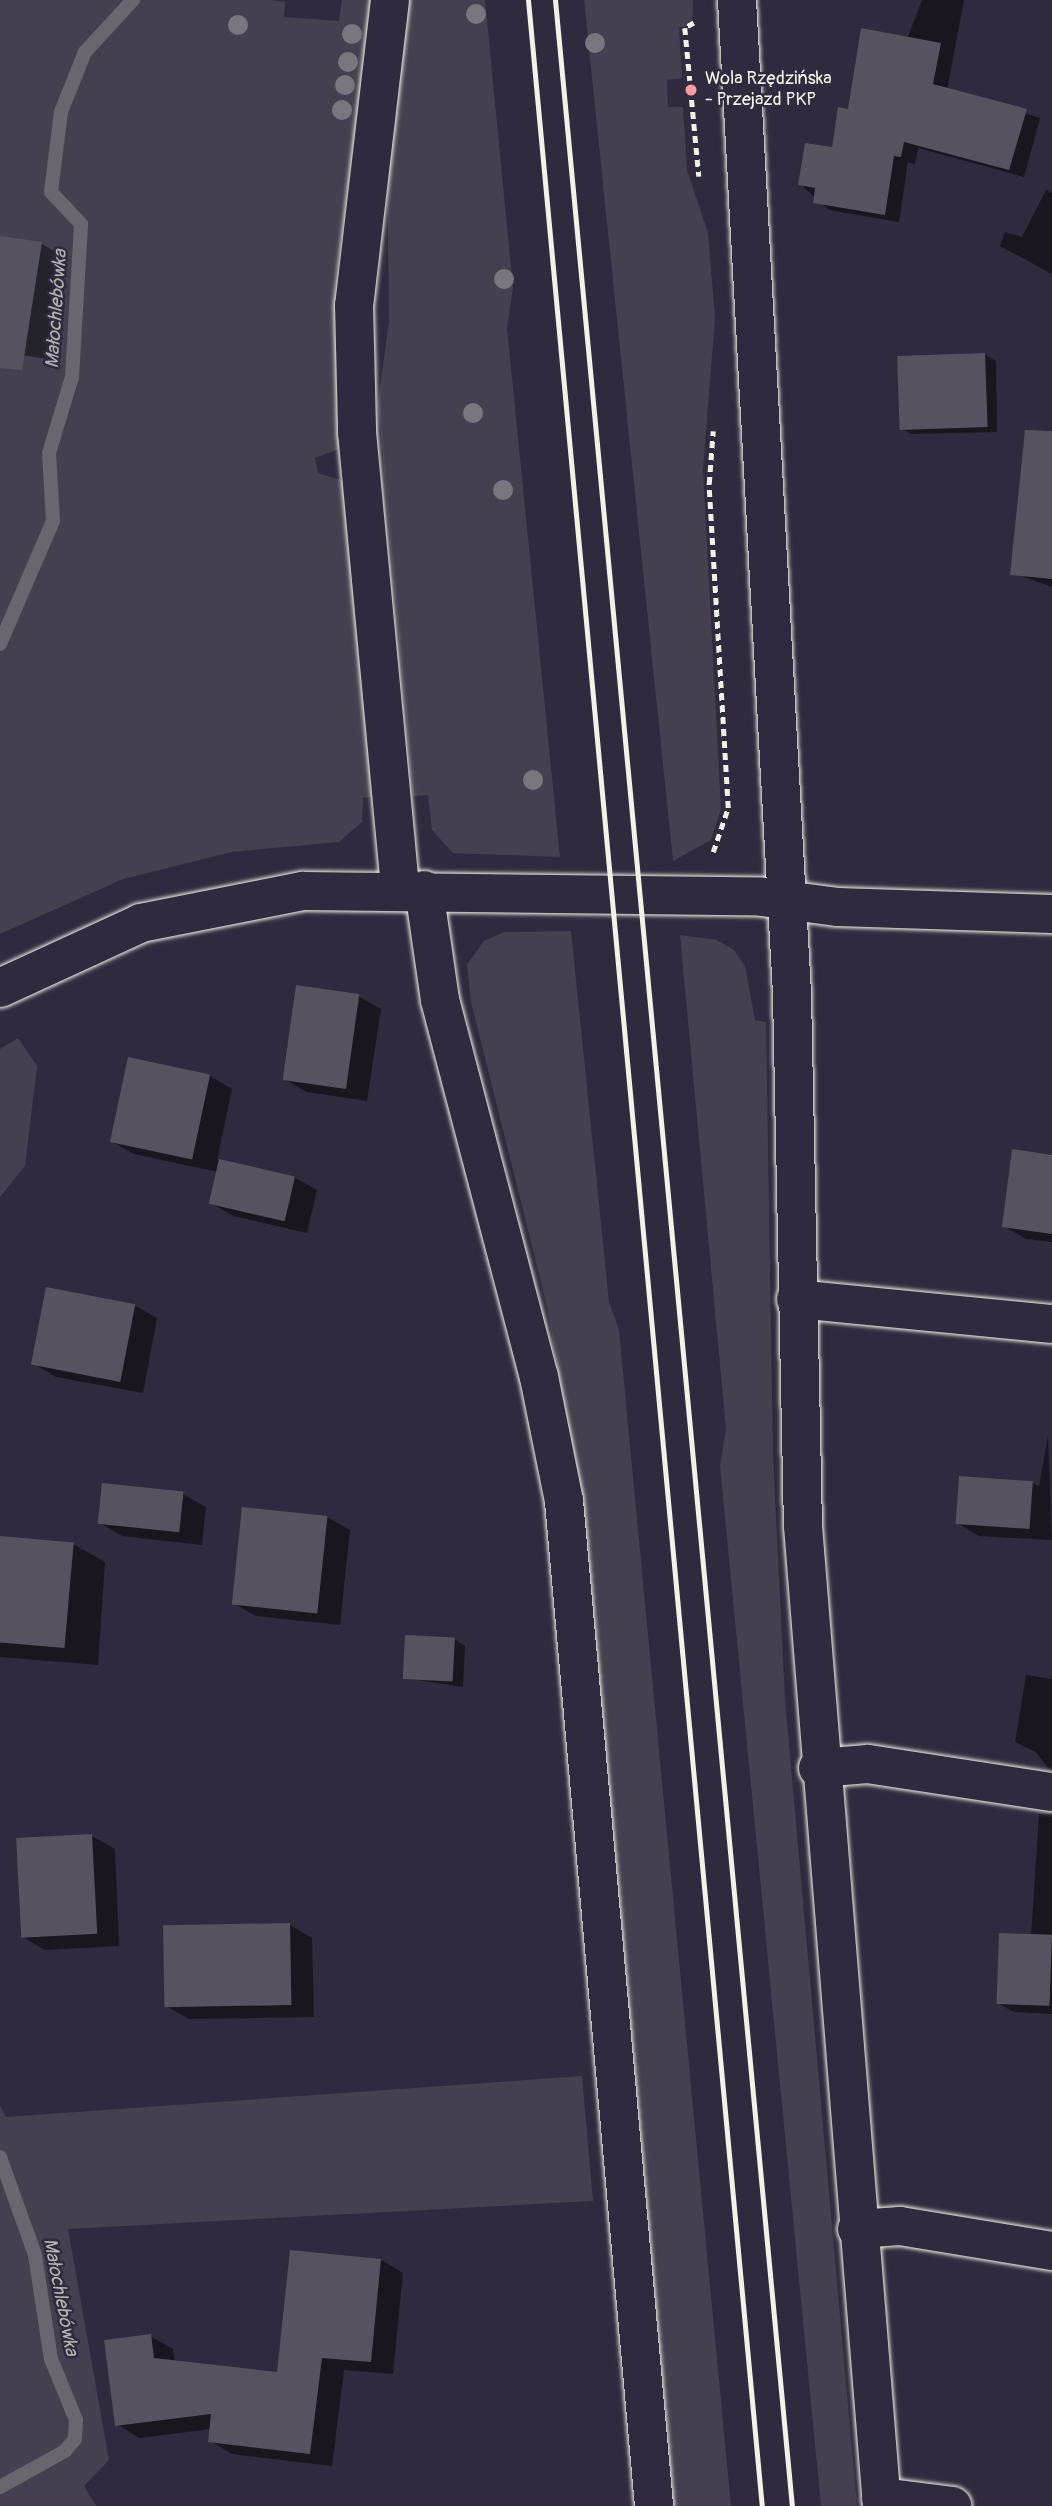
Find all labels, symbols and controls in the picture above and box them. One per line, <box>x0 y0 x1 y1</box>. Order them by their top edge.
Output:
place label: Wola Rzędzińska - Przejazd PKP <box>705 69 832 112</box>
marker: Wola Rzędzińska - Przejazd PKP <box>683 82 699 98</box>
water label: Małochlebówka <box>41 249 73 369</box>
water label: Małochlebówka <box>37 2236 83 2358</box>

